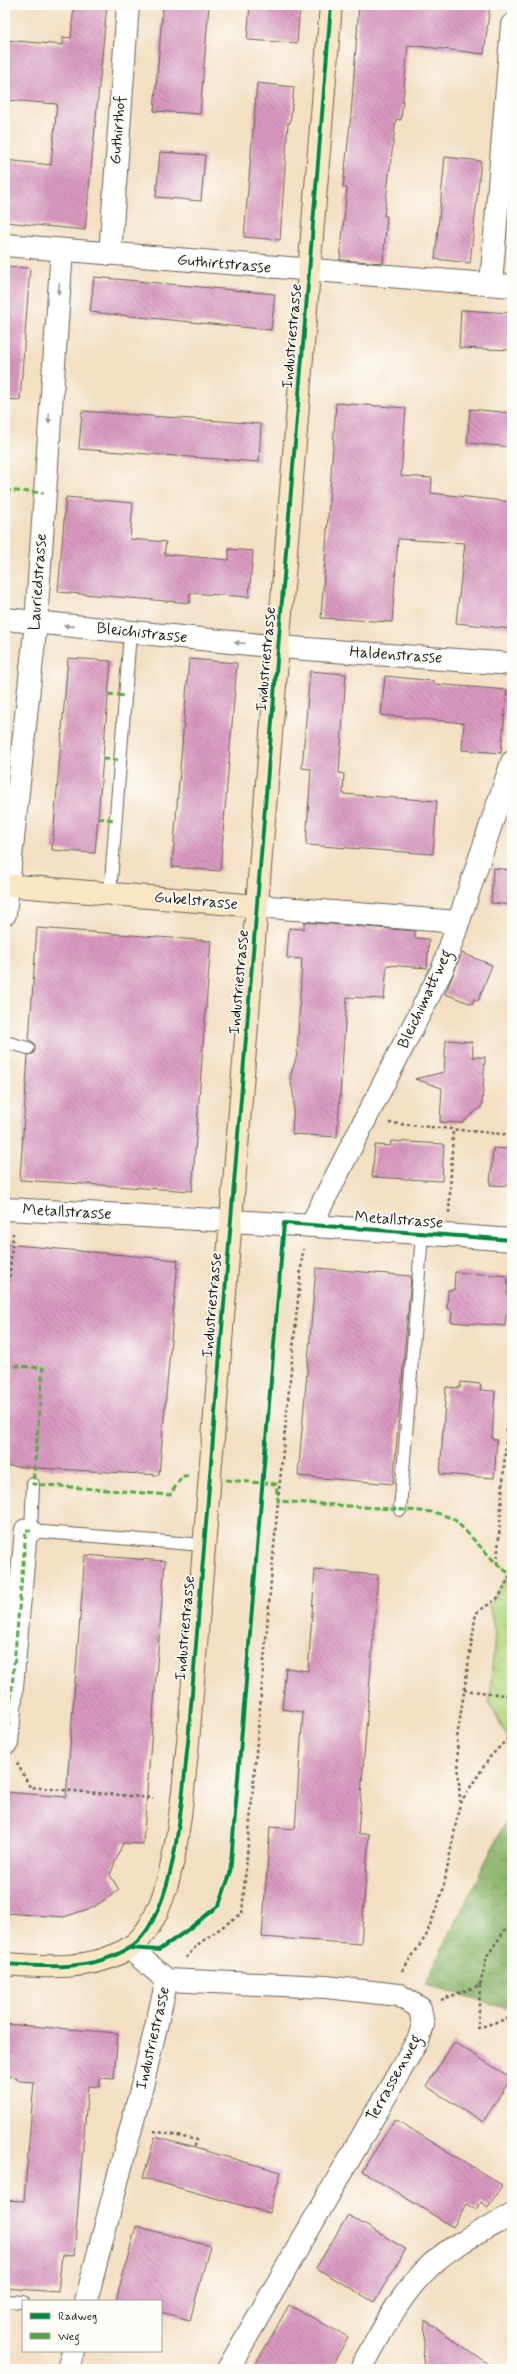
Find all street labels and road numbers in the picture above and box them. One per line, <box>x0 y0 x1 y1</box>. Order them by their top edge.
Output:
street label: Guthirthof <box>105 95 131 165</box>
street label: Guthirtstrasse <box>176 249 272 279</box>
street label: Industriestrasse <box>277 283 307 389</box>
street label: Lauriedstrasse <box>24 533 52 631</box>
street label: Industriestrasse <box>251 606 281 712</box>
street label: Bleichistrasse <box>96 618 188 648</box>
street label: Haldenstrasse <box>349 641 443 669</box>
street label: Gubelstrasse <box>153 887 239 915</box>
street label: Industriestrasse <box>224 929 254 1035</box>
street label: Bleichimattweg <box>393 946 458 1052</box>
street label: Metallstrasse <box>22 1199 112 1225</box>
street label: Metallstrasse <box>354 1206 444 1234</box>
street label: Industriestrasse <box>197 1252 227 1358</box>
street label: Industriestrasse <box>170 1575 200 1681</box>
street label: Industriestrasse <box>131 1984 175 2092</box>
street label: Terrassenweg <box>361 2031 427 2126</box>

